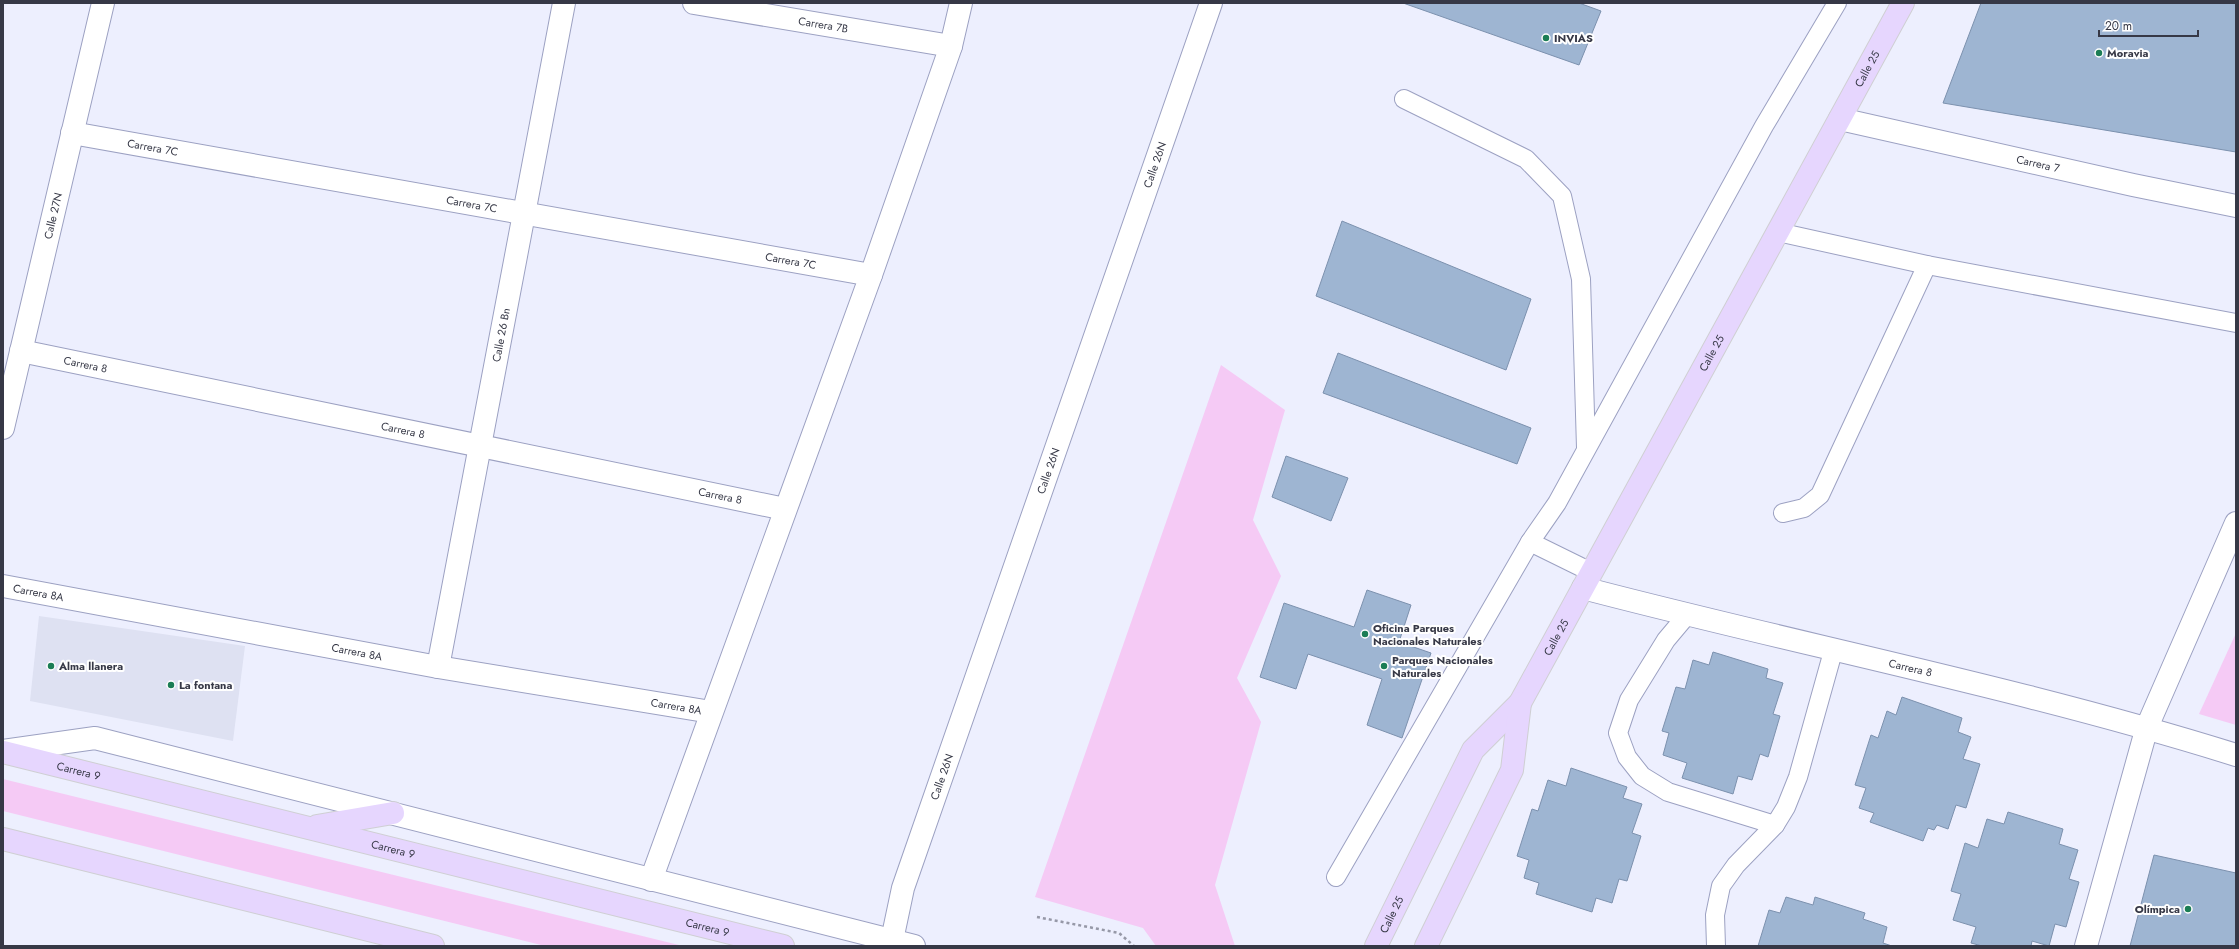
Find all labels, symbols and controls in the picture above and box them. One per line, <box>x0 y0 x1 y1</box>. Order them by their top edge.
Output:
scale bar <box>2099 12 2198 38</box>
street label: Carrera 7B <box>797 13 849 37</box>
text: 20 m <box>2105 17 2132 35</box>
place label: INVIAS <box>1554 30 1593 46</box>
marker: INVIAS <box>1541 33 1551 43</box>
place label: Moravia <box>2107 45 2149 61</box>
street label: Calle 25 <box>1850 48 1883 90</box>
marker: Moravia <box>2094 48 2104 58</box>
street label: Carrera 7C <box>126 135 179 160</box>
street label: Calle 26N <box>1139 139 1170 190</box>
street label: Carrera 7 <box>2015 151 2062 176</box>
street label: Calle 27N <box>40 191 66 241</box>
street label: Carrera 7C <box>445 192 498 216</box>
street label: Carrera 7C <box>764 248 817 273</box>
street label: Calle 26 Bn <box>488 307 514 363</box>
street label: Calle 25 <box>1695 332 1728 374</box>
street label: Carrera 8 <box>62 352 109 377</box>
street label: Carrera 8 <box>380 418 426 442</box>
street label: Calle 26N <box>1033 445 1064 496</box>
street label: Carrera 8 <box>697 483 744 508</box>
street label: Carrera 8A <box>12 580 66 605</box>
street label: Calle 25 <box>1539 616 1572 658</box>
place label: Oficina Parques Nacionales Naturales <box>1373 620 1482 649</box>
marker: Oficina Parques Nacionales Naturales <box>1360 629 1370 639</box>
street label: Carrera 8A <box>330 639 384 665</box>
place label: Parques Nacionales Naturales <box>1392 652 1493 681</box>
street label: Carrera 8 <box>1887 655 1934 681</box>
place label: Alma llanera <box>58 658 123 674</box>
marker: Alma llanera <box>46 661 56 671</box>
marker: Parques Nacionales Naturales <box>1379 661 1389 671</box>
place label: La fontana <box>179 677 232 693</box>
marker: La fontana <box>166 680 176 690</box>
street label: Carrera 8A <box>650 694 704 718</box>
street label: Calle 26N <box>926 751 957 802</box>
street label: Carrera 9 <box>55 758 102 784</box>
street label: Carrera 9 <box>370 836 417 862</box>
street label: Calle 25 <box>1376 893 1407 936</box>
place label: Olímpica <box>2135 901 2180 917</box>
marker: Olímpica <box>2183 904 2193 914</box>
street label: Carrera 9 <box>684 914 731 940</box>

